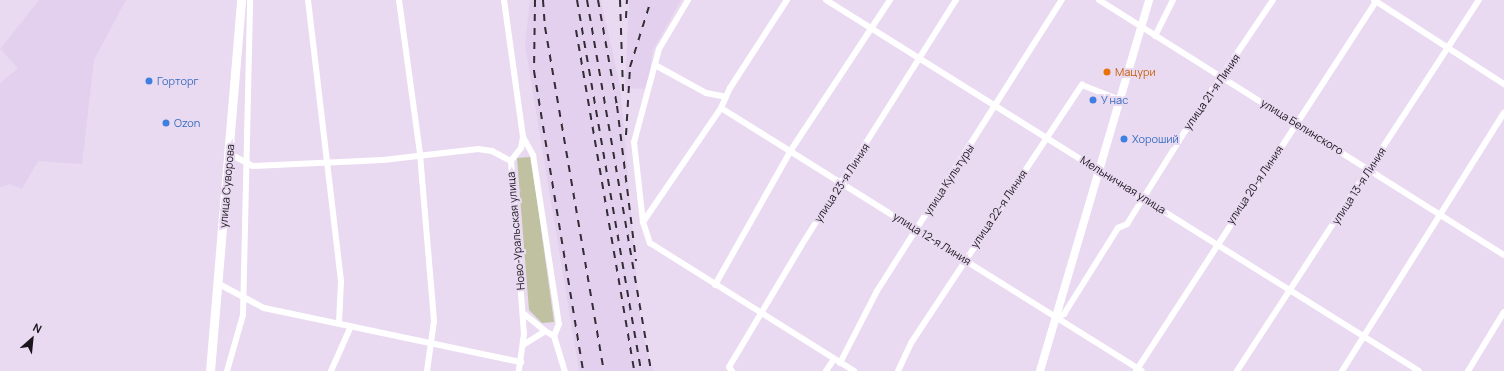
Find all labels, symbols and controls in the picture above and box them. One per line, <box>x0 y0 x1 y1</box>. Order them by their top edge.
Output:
street label: улица 21-я Линия <box>1181 52 1243 132</box>
place label: Мацури <box>1115 65 1156 79</box>
marker: Мацури <box>1102 67 1112 77</box>
place label: Горторг <box>157 74 199 88</box>
marker: Горторг <box>144 76 154 86</box>
place label: У нас <box>1101 93 1129 107</box>
marker: У нас <box>1088 95 1098 105</box>
street label: улица Белинского <box>1258 96 1346 158</box>
place label: Ozon <box>174 116 200 130</box>
marker: Ozon <box>161 118 171 128</box>
place label: Хороший <box>1132 132 1179 146</box>
marker: Хороший <box>1119 134 1129 144</box>
street label: улица 23-я Линия <box>812 141 872 225</box>
street label: улица Культуры <box>921 142 977 218</box>
street label: улица Суворова <box>217 143 237 229</box>
street label: улица 20-я Линия <box>1224 143 1286 227</box>
street label: улица 13-я Линия <box>1329 145 1389 227</box>
street label: Мельничная улица <box>1078 153 1168 217</box>
street label: улица 22-я Линия <box>968 167 1030 251</box>
street label: Ново-Уральская улица <box>504 171 528 291</box>
street label: улица 12-я Линия <box>891 210 973 268</box>
north arrow <box>12 319 52 359</box>
text: N <box>31 319 45 336</box>

